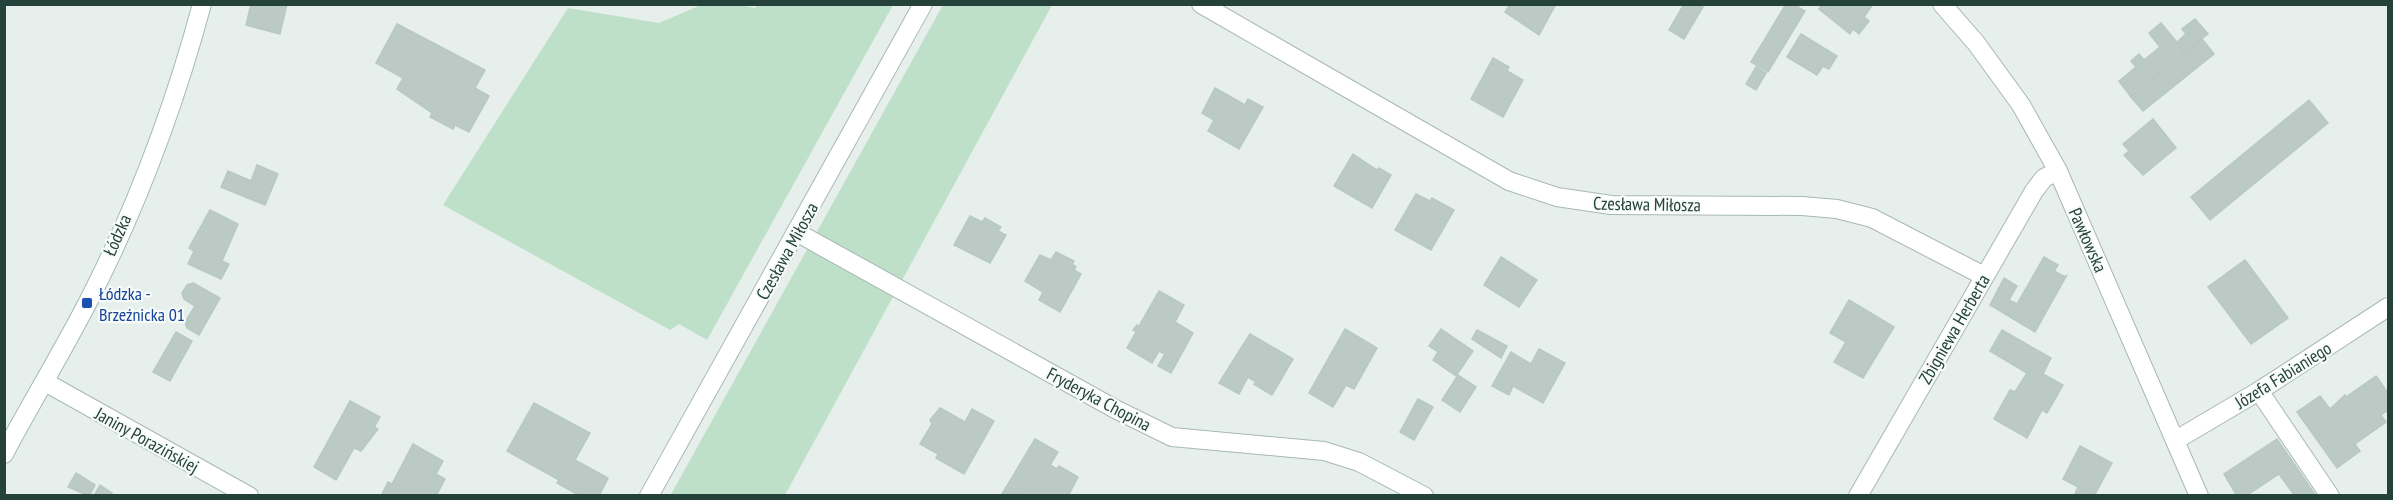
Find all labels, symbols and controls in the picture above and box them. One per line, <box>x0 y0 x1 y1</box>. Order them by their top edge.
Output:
street label: Czesława Miłosza <box>1593 192 1701 216</box>
street label: Czesława Miłosza <box>751 198 823 304</box>
street label: Pawłowska <box>2064 204 2112 276</box>
street label: Łódzka <box>98 211 136 259</box>
street label: Zbigniewa Herberta <box>1913 270 1995 388</box>
place label: Łódzka - Brzeźnicka 01 <box>99 282 185 326</box>
marker: Łódzka - Brzeźnicka 01 <box>80 296 94 310</box>
street label: Józefa Fabianiego <box>2230 336 2336 414</box>
street label: Fryderyka Chopina <box>1043 362 1155 436</box>
street label: Janiny Porazińskiej <box>90 401 203 478</box>

